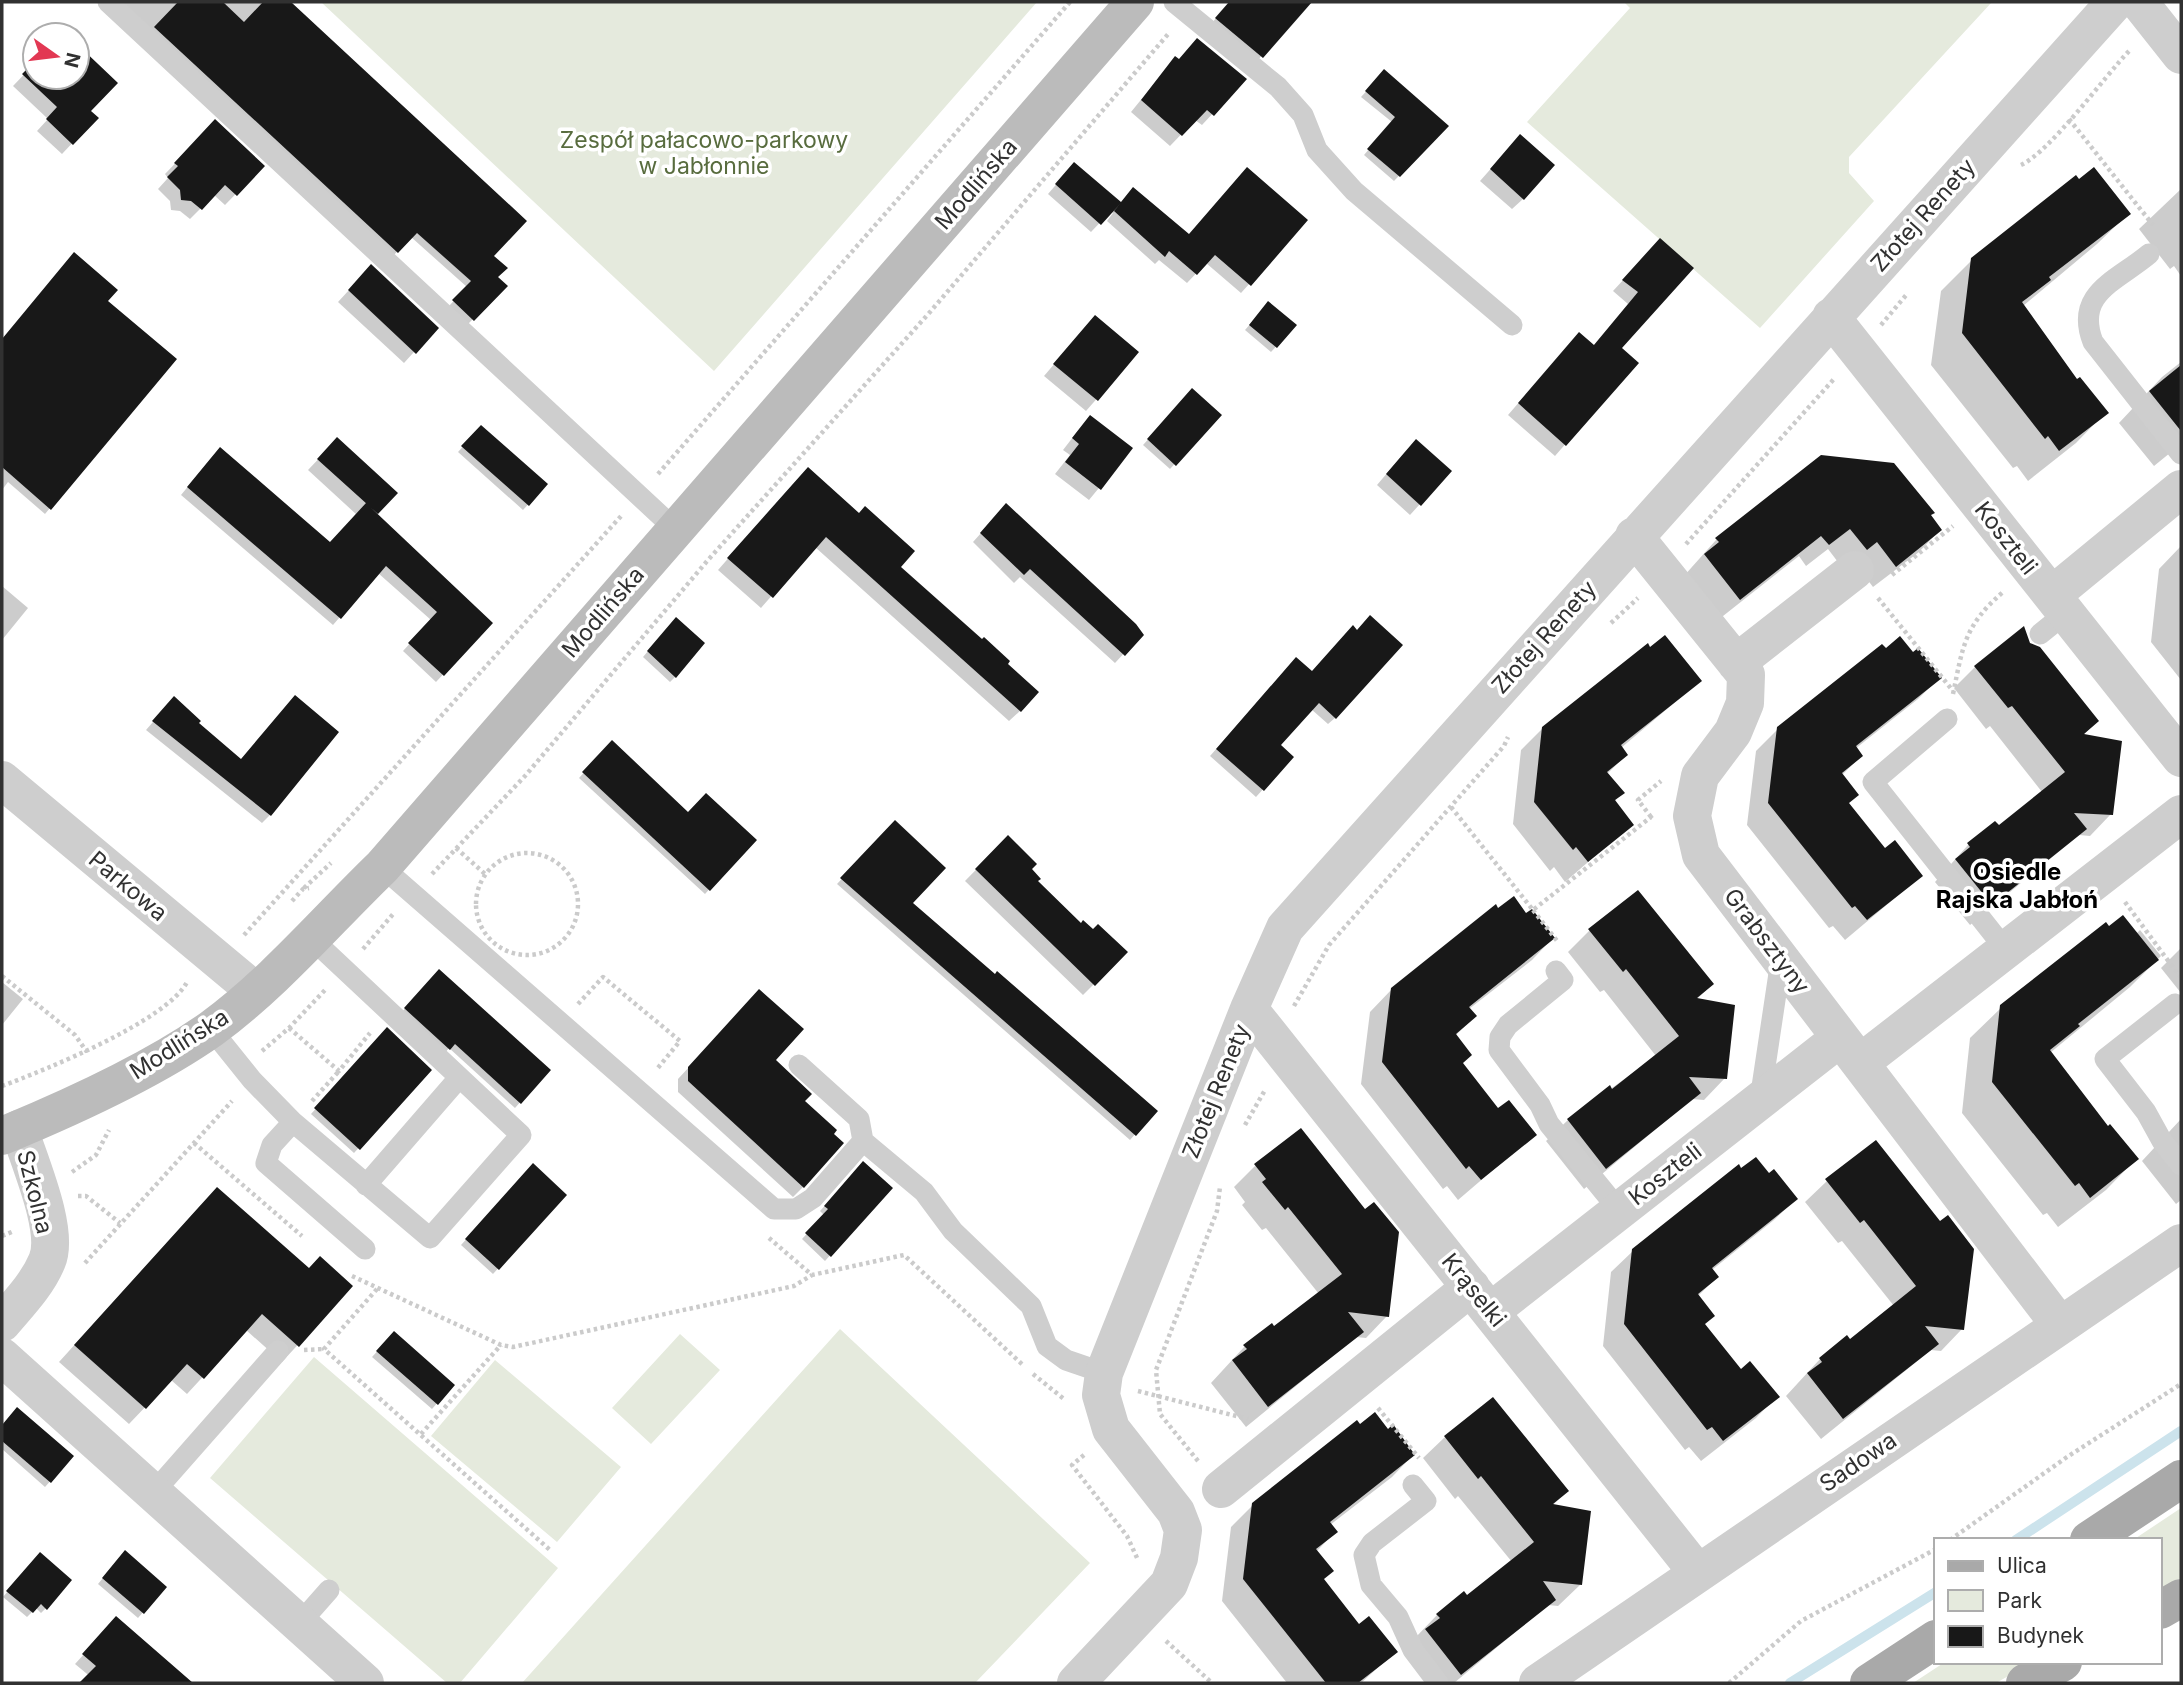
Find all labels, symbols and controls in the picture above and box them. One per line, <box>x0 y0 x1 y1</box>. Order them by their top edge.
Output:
north arrow <box>21 21 91 91</box>
text: N <box>59 50 85 70</box>
park label: Zespół pałacowo-parkowy w Jabłonnie <box>560 126 848 180</box>
street label: Modlińska <box>929 133 1023 235</box>
street label: Złotej Renety <box>1865 153 1981 277</box>
street label: Koszteli <box>1969 496 2043 580</box>
street label: Modlińska <box>556 561 650 663</box>
street label: Złotej Renety <box>1486 575 1602 699</box>
street label: Parkowa <box>83 845 173 927</box>
district label: Osiedle Rajska Jabłoń <box>1936 857 2098 914</box>
street label: Grabsztyny <box>1718 883 1816 999</box>
street label: Modlińska <box>124 1003 234 1085</box>
street label: Złotej Renety <box>1176 1020 1256 1162</box>
street label: Koszteli <box>1623 1137 1707 1211</box>
street label: Szkolna <box>11 1147 59 1237</box>
street label: Krąselki <box>1436 1248 1512 1332</box>
street label: Sadowa <box>1814 1426 1902 1498</box>
legend <box>1934 1538 2162 1664</box>
text: Ulica <box>1997 1553 2047 1578</box>
text: Park <box>1997 1588 2042 1613</box>
text: Budynek <box>1997 1623 2085 1648</box>

